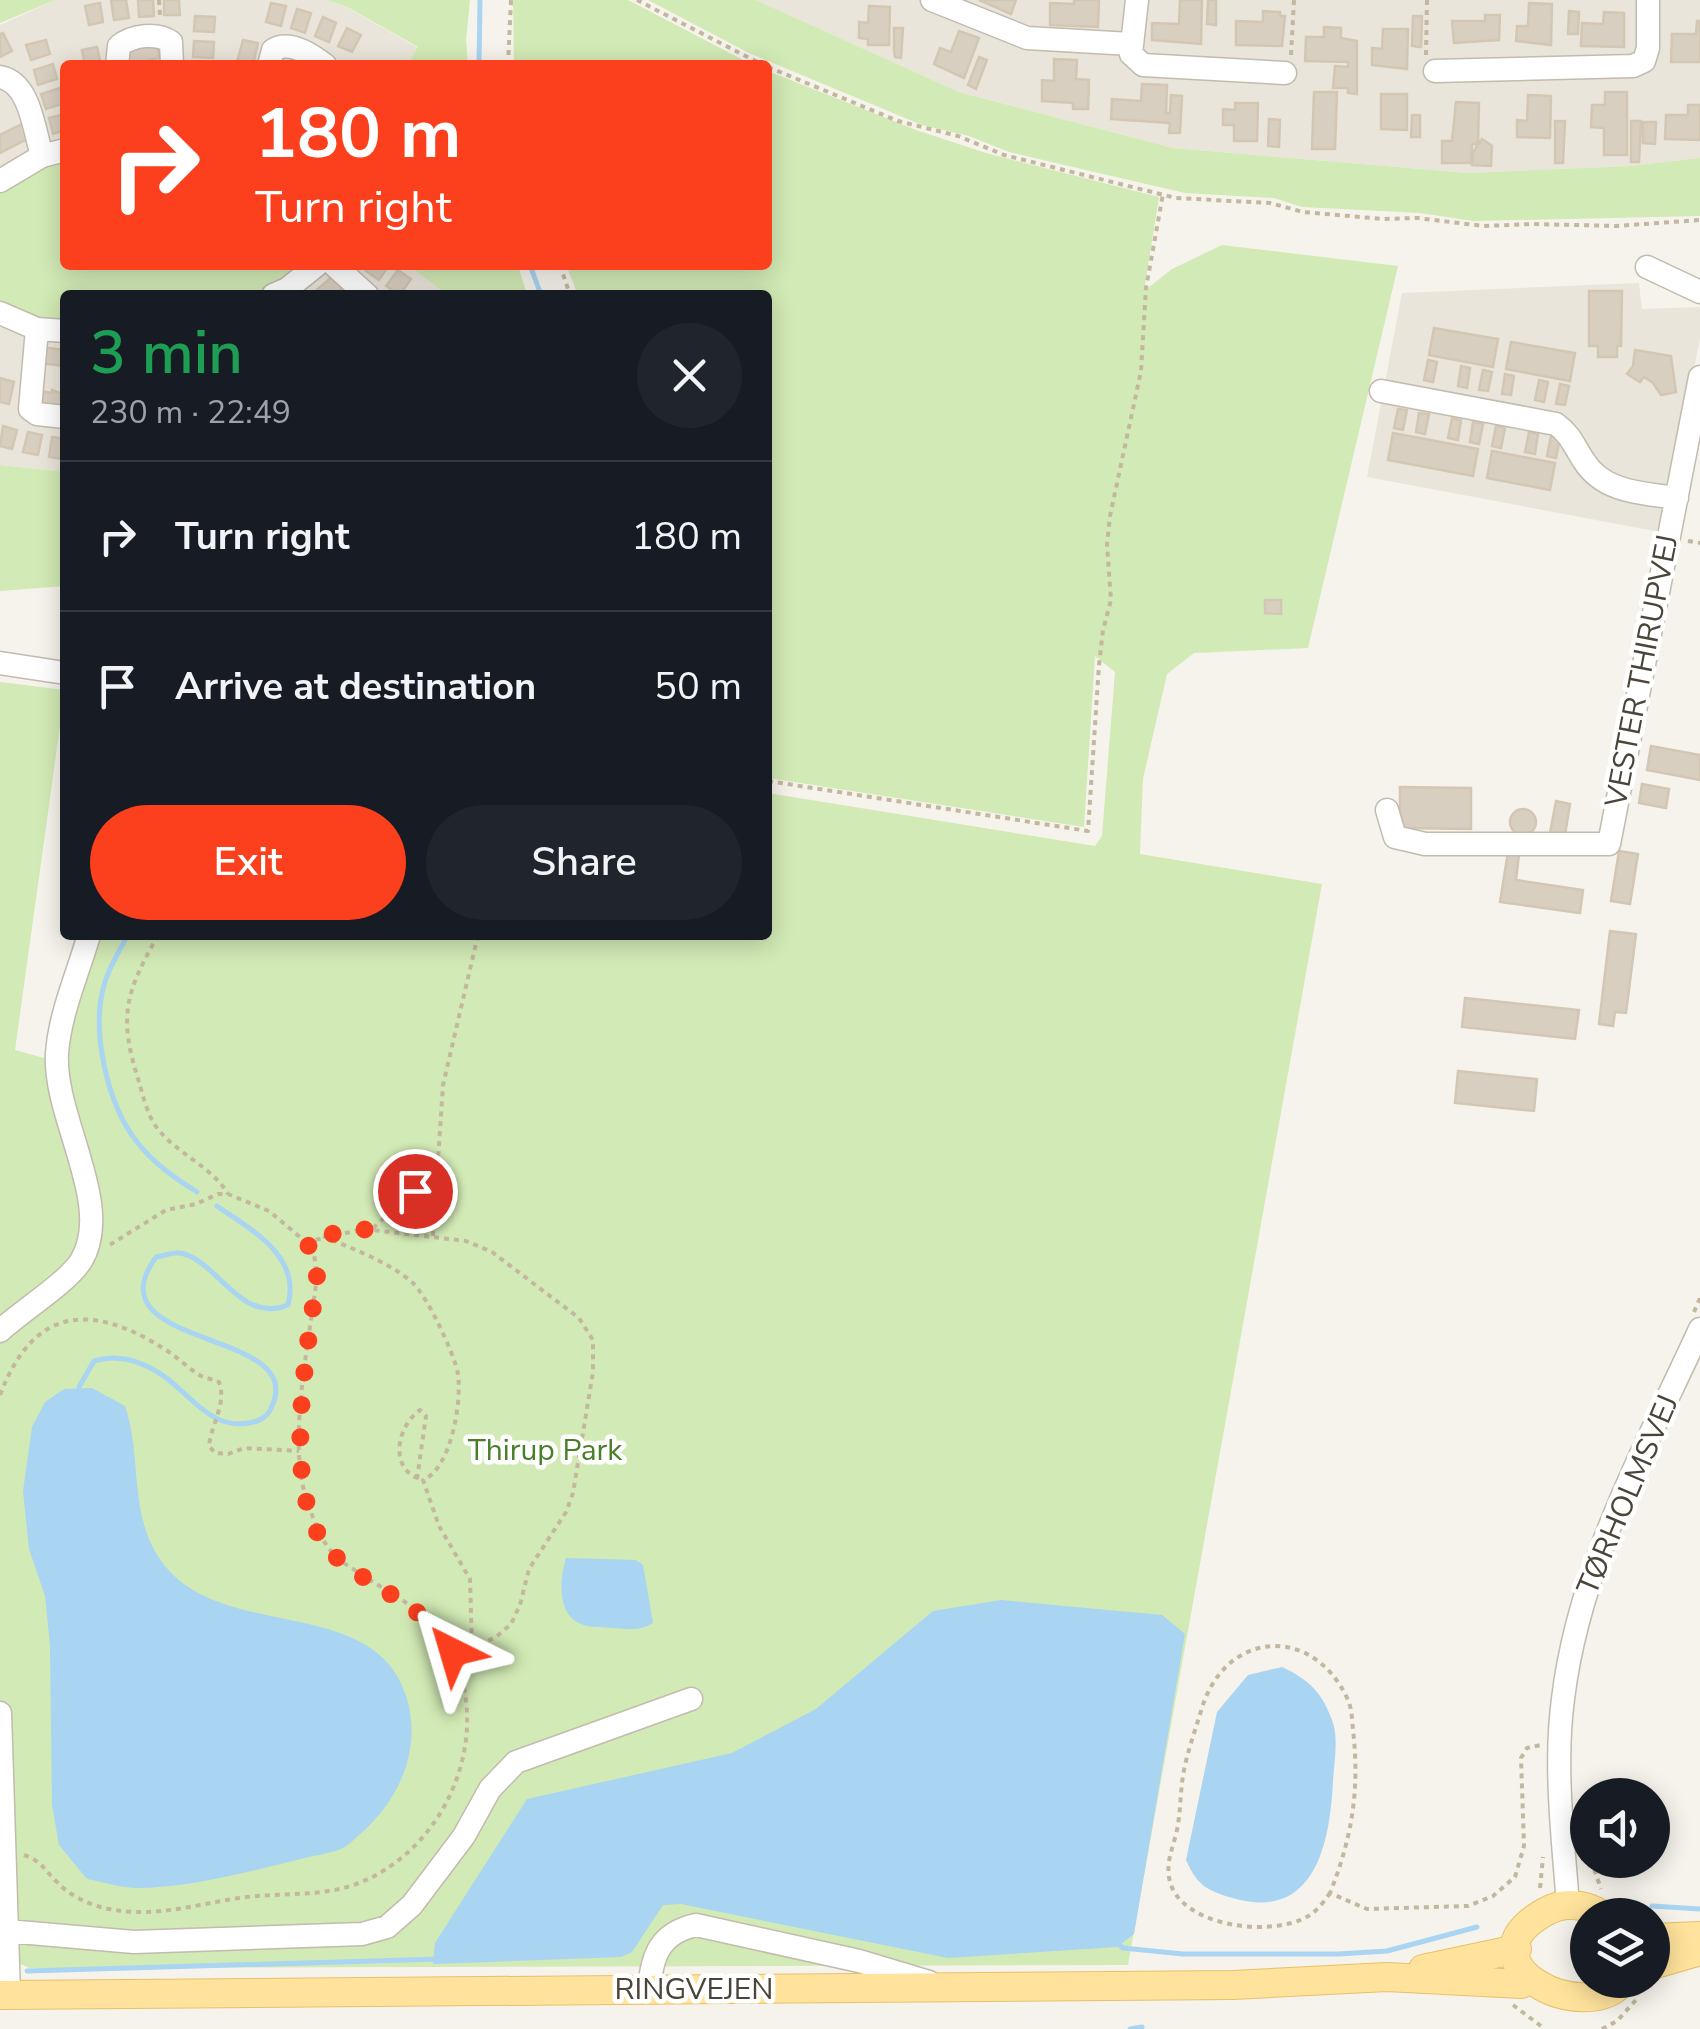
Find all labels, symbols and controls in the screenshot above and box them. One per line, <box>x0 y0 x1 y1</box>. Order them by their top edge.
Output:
text: 180 m <box>255 86 461 182</box>
icon: right <box>90 100 220 230</box>
text: Turn right <box>255 177 452 238</box>
text: 3 min <box>90 312 243 394</box>
button: close <box>637 323 742 428</box>
text: 230 m · 22:49 <box>90 391 291 434</box>
icon: right <box>90 509 145 564</box>
text: Turn right <box>175 511 350 562</box>
text: 180 m <box>631 511 742 562</box>
street label: VESTER THIRUPVEJ <box>1595 531 1689 812</box>
icon: arrive <box>90 659 145 714</box>
text: Arrive at destination <box>175 661 536 712</box>
text: 50 m <box>654 661 742 712</box>
button: Exit <box>90 805 406 920</box>
button: Share <box>426 805 742 920</box>
pin <box>373 1149 458 1234</box>
icon: arrive <box>388 1164 443 1219</box>
street label: TØRHOLMSVEJ <box>1567 1389 1689 1601</box>
park label: Thirup Park <box>468 1430 623 1471</box>
position arrow <box>401 1600 505 1704</box>
map controls <box>1570 1778 1670 1998</box>
button: sound <box>1570 1778 1670 1878</box>
button: layers <box>1570 1898 1670 1998</box>
street label: RINGVEJEN <box>614 1969 774 2010</box>

